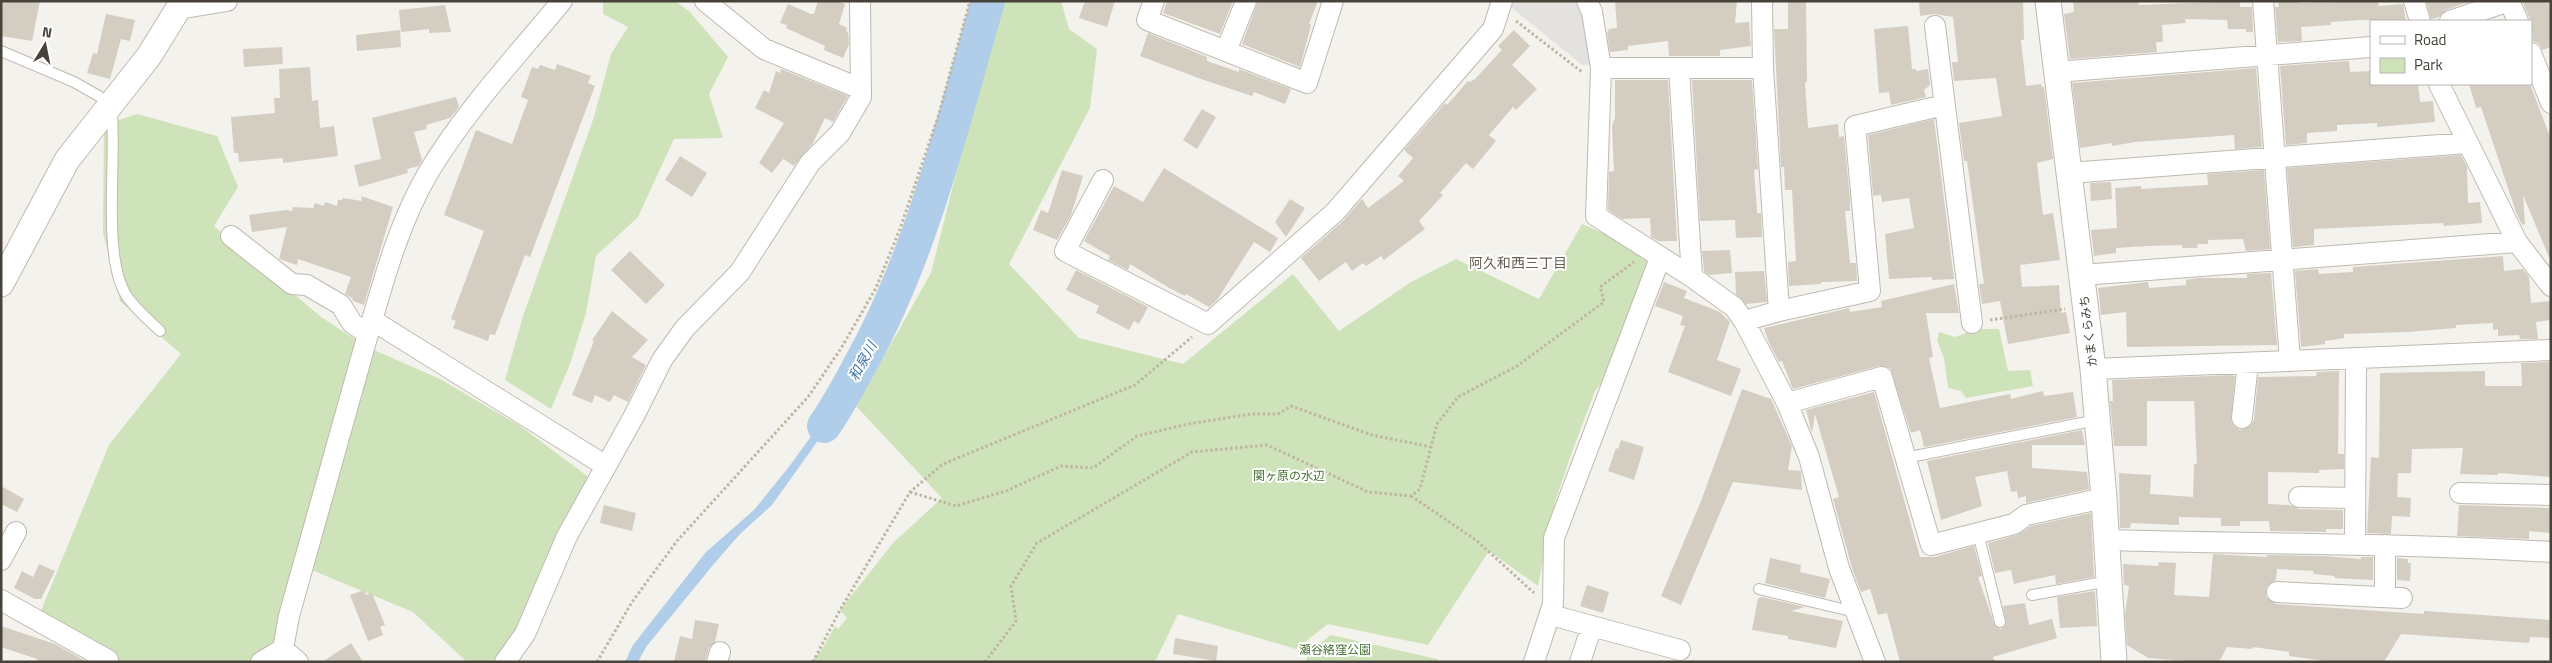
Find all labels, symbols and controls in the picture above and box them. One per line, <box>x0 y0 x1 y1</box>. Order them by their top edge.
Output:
north arrow <box>20 20 70 70</box>
legend <box>2370 20 2532 85</box>
text: N <box>41 21 54 43</box>
text: Road <box>2414 28 2446 51</box>
text: Park <box>2414 53 2443 76</box>
district label: 阿久和西三丁目 <box>1469 252 1567 273</box>
street label: かまくらみち <box>2074 294 2102 368</box>
water label: 和泉川 <box>843 336 882 384</box>
park label: 関ヶ原の水辺 <box>1253 466 1325 485</box>
park label: 瀬谷絡窪公園 <box>1299 640 1371 659</box>

